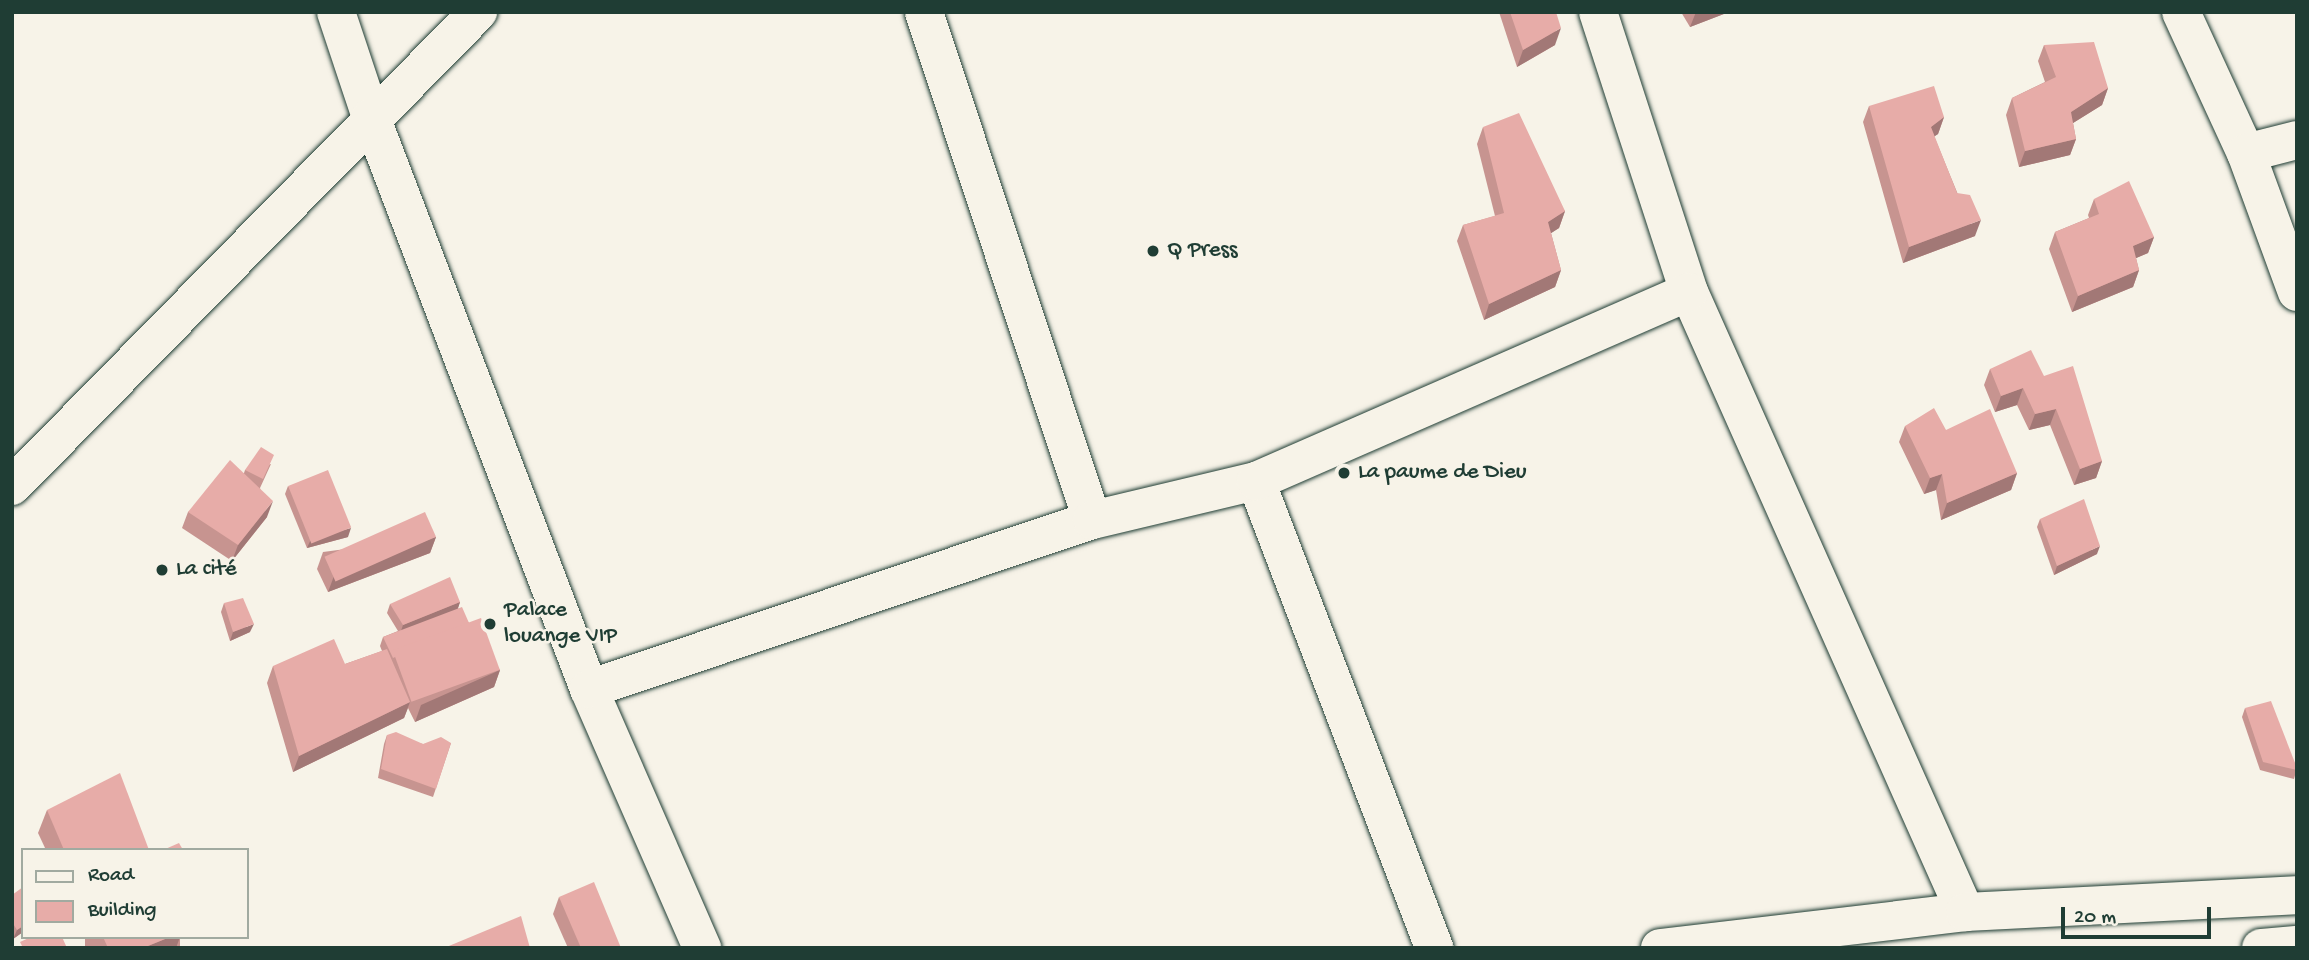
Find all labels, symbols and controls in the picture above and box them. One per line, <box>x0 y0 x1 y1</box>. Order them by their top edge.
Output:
place label: Q Press <box>1167 237 1238 265</box>
marker: Q Press <box>1145 243 1161 259</box>
place label: La paume de Dieu <box>1358 459 1527 487</box>
marker: La paume de Dieu <box>1336 465 1352 481</box>
place label: La cité <box>176 556 237 584</box>
marker: La cité <box>154 562 170 578</box>
place label: Palace louange VIP <box>504 597 617 651</box>
marker: Palace louange VIP <box>482 616 498 632</box>
legend <box>21 848 248 939</box>
text: Road <box>88 864 134 889</box>
scale bar <box>2064 894 2214 938</box>
text: Building <box>88 899 157 924</box>
text: 20 m <box>2074 906 2116 931</box>

